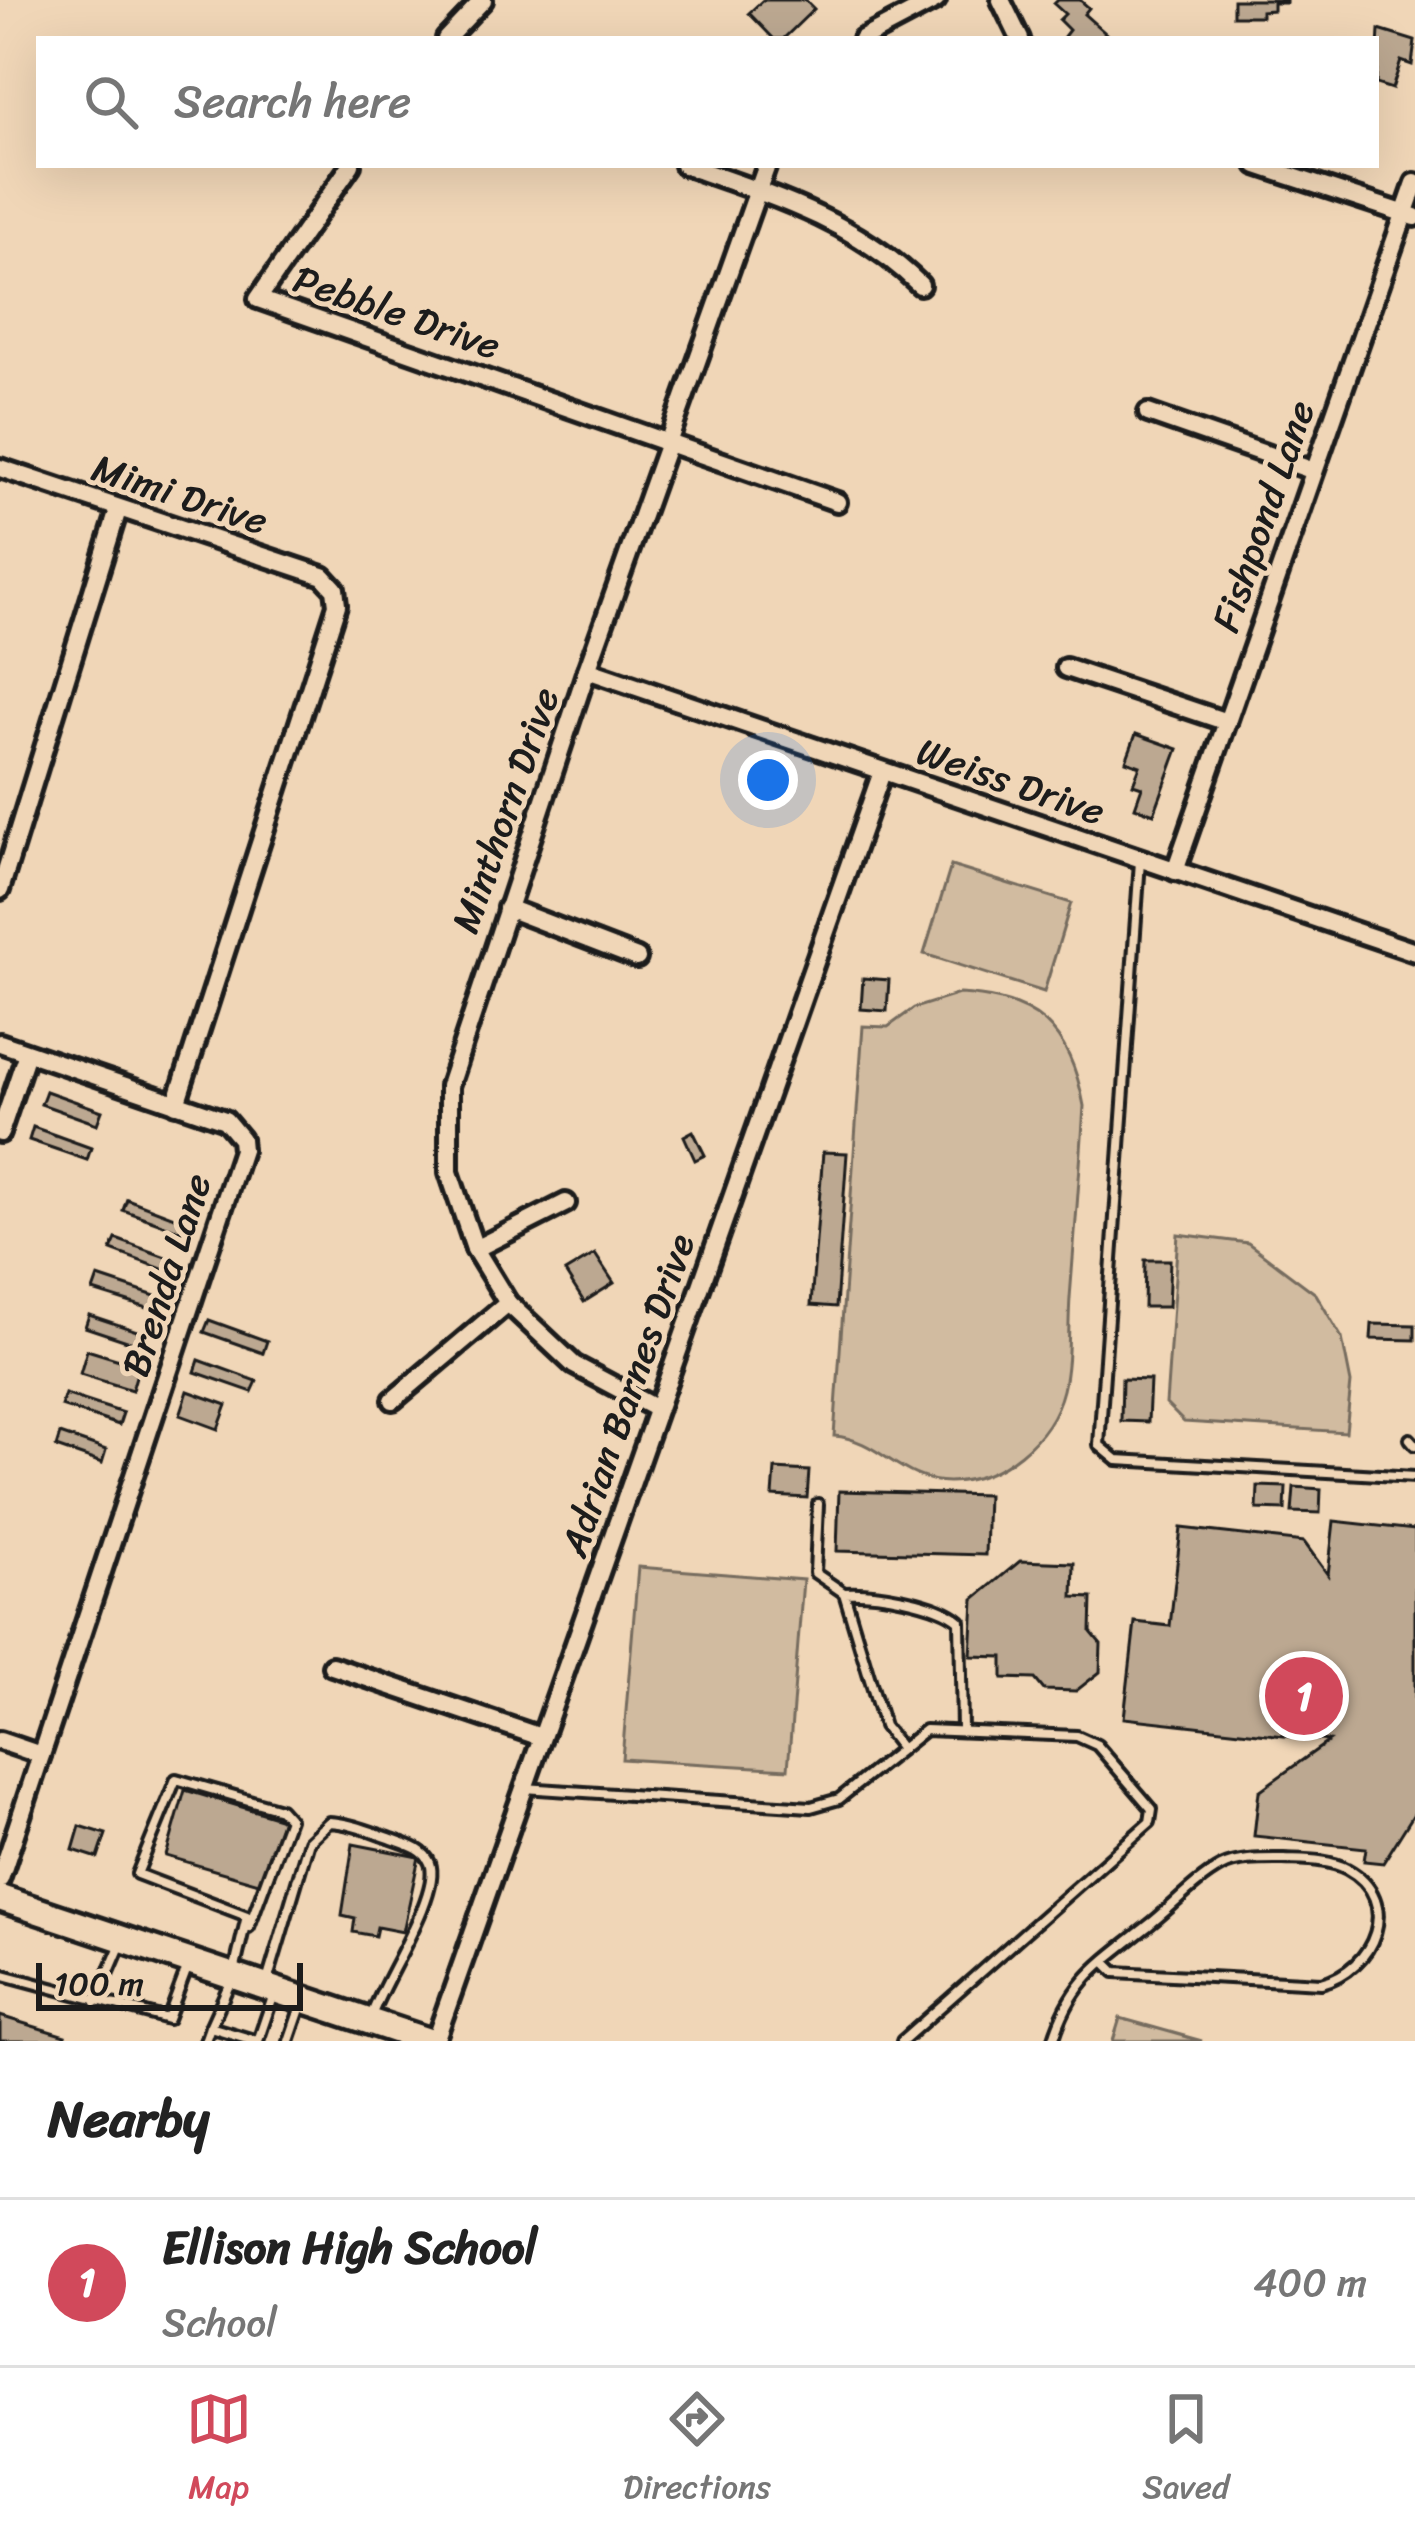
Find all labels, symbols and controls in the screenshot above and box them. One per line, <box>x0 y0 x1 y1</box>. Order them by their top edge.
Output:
search box <box>36 36 1379 168</box>
text: Search here <box>174 62 411 142</box>
icon: search <box>78 69 144 135</box>
street label: Pebble Drive <box>284 244 510 380</box>
street label: Fishpond Lane <box>1191 391 1335 641</box>
street label: Mimi Drive <box>83 433 277 555</box>
street label: Minthorn Drive <box>431 678 579 942</box>
street label: Weiss Drive <box>908 717 1114 845</box>
your location <box>738 750 798 810</box>
street label: Brenda Lane <box>101 1164 231 1386</box>
street label: Adrian Barnes Drive <box>539 1224 715 1567</box>
pin: 1 <box>1265 1651 1343 1741</box>
text: 100 m <box>54 1955 144 2013</box>
scale bar <box>36 1957 303 2010</box>
text: Nearby <box>48 2074 209 2164</box>
text: Ellison High School <box>162 2208 537 2288</box>
text: 1 <box>79 2248 95 2317</box>
text: 400 m <box>1253 2248 1367 2317</box>
text: School <box>162 2288 277 2357</box>
tab: Map <box>186 2386 252 2516</box>
tab: Directions <box>623 2386 771 2516</box>
tab: Saved <box>1142 2386 1229 2516</box>

